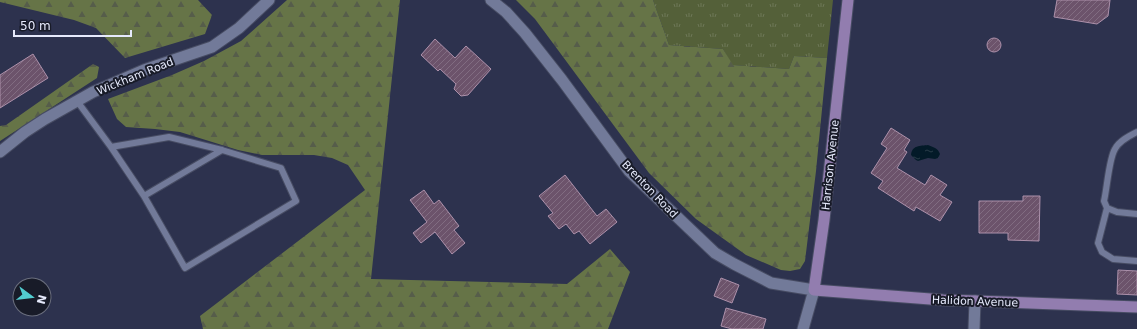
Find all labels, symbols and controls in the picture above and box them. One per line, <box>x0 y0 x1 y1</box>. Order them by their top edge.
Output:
scale bar <box>14 12 131 38</box>
text: 50 m <box>20 19 51 33</box>
street label: Wickham Road <box>95 55 175 98</box>
street label: Harrison Avenue <box>819 119 842 211</box>
street label: Brenton Road <box>619 158 680 221</box>
north arrow <box>12 277 52 317</box>
text: N <box>34 293 49 306</box>
street label: Halidon Avenue <box>932 293 1018 310</box>

